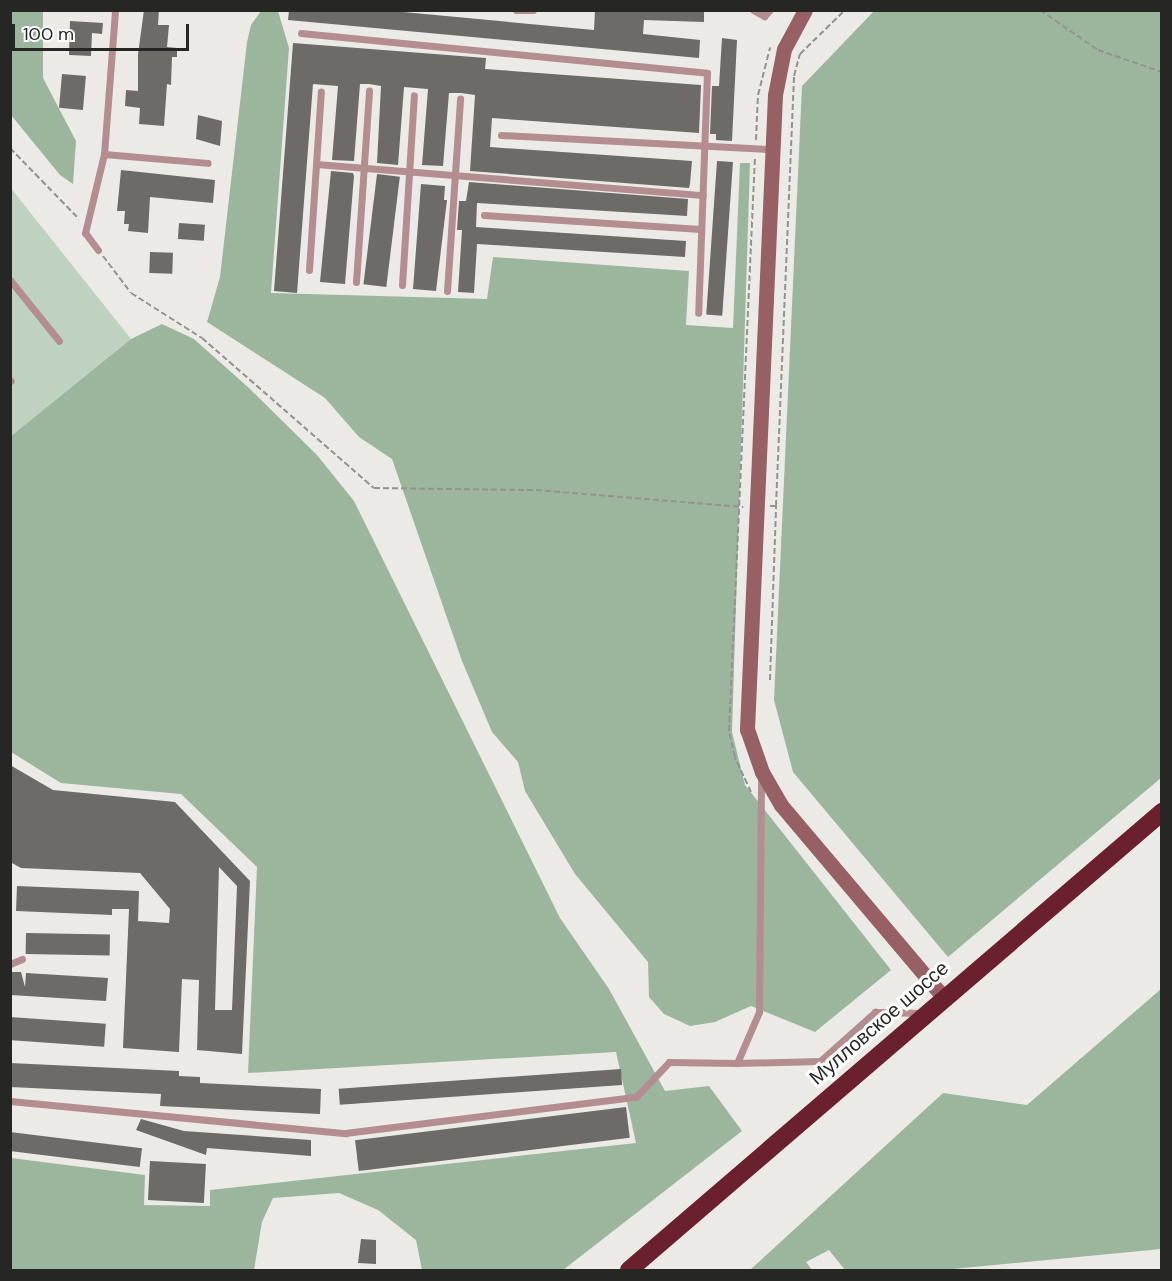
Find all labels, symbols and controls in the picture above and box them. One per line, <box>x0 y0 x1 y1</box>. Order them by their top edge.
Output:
scale bar <box>15 12 192 50</box>
text: 100 m <box>23 22 74 46</box>
street label: Мулловское шоссе <box>805 956 953 1090</box>

